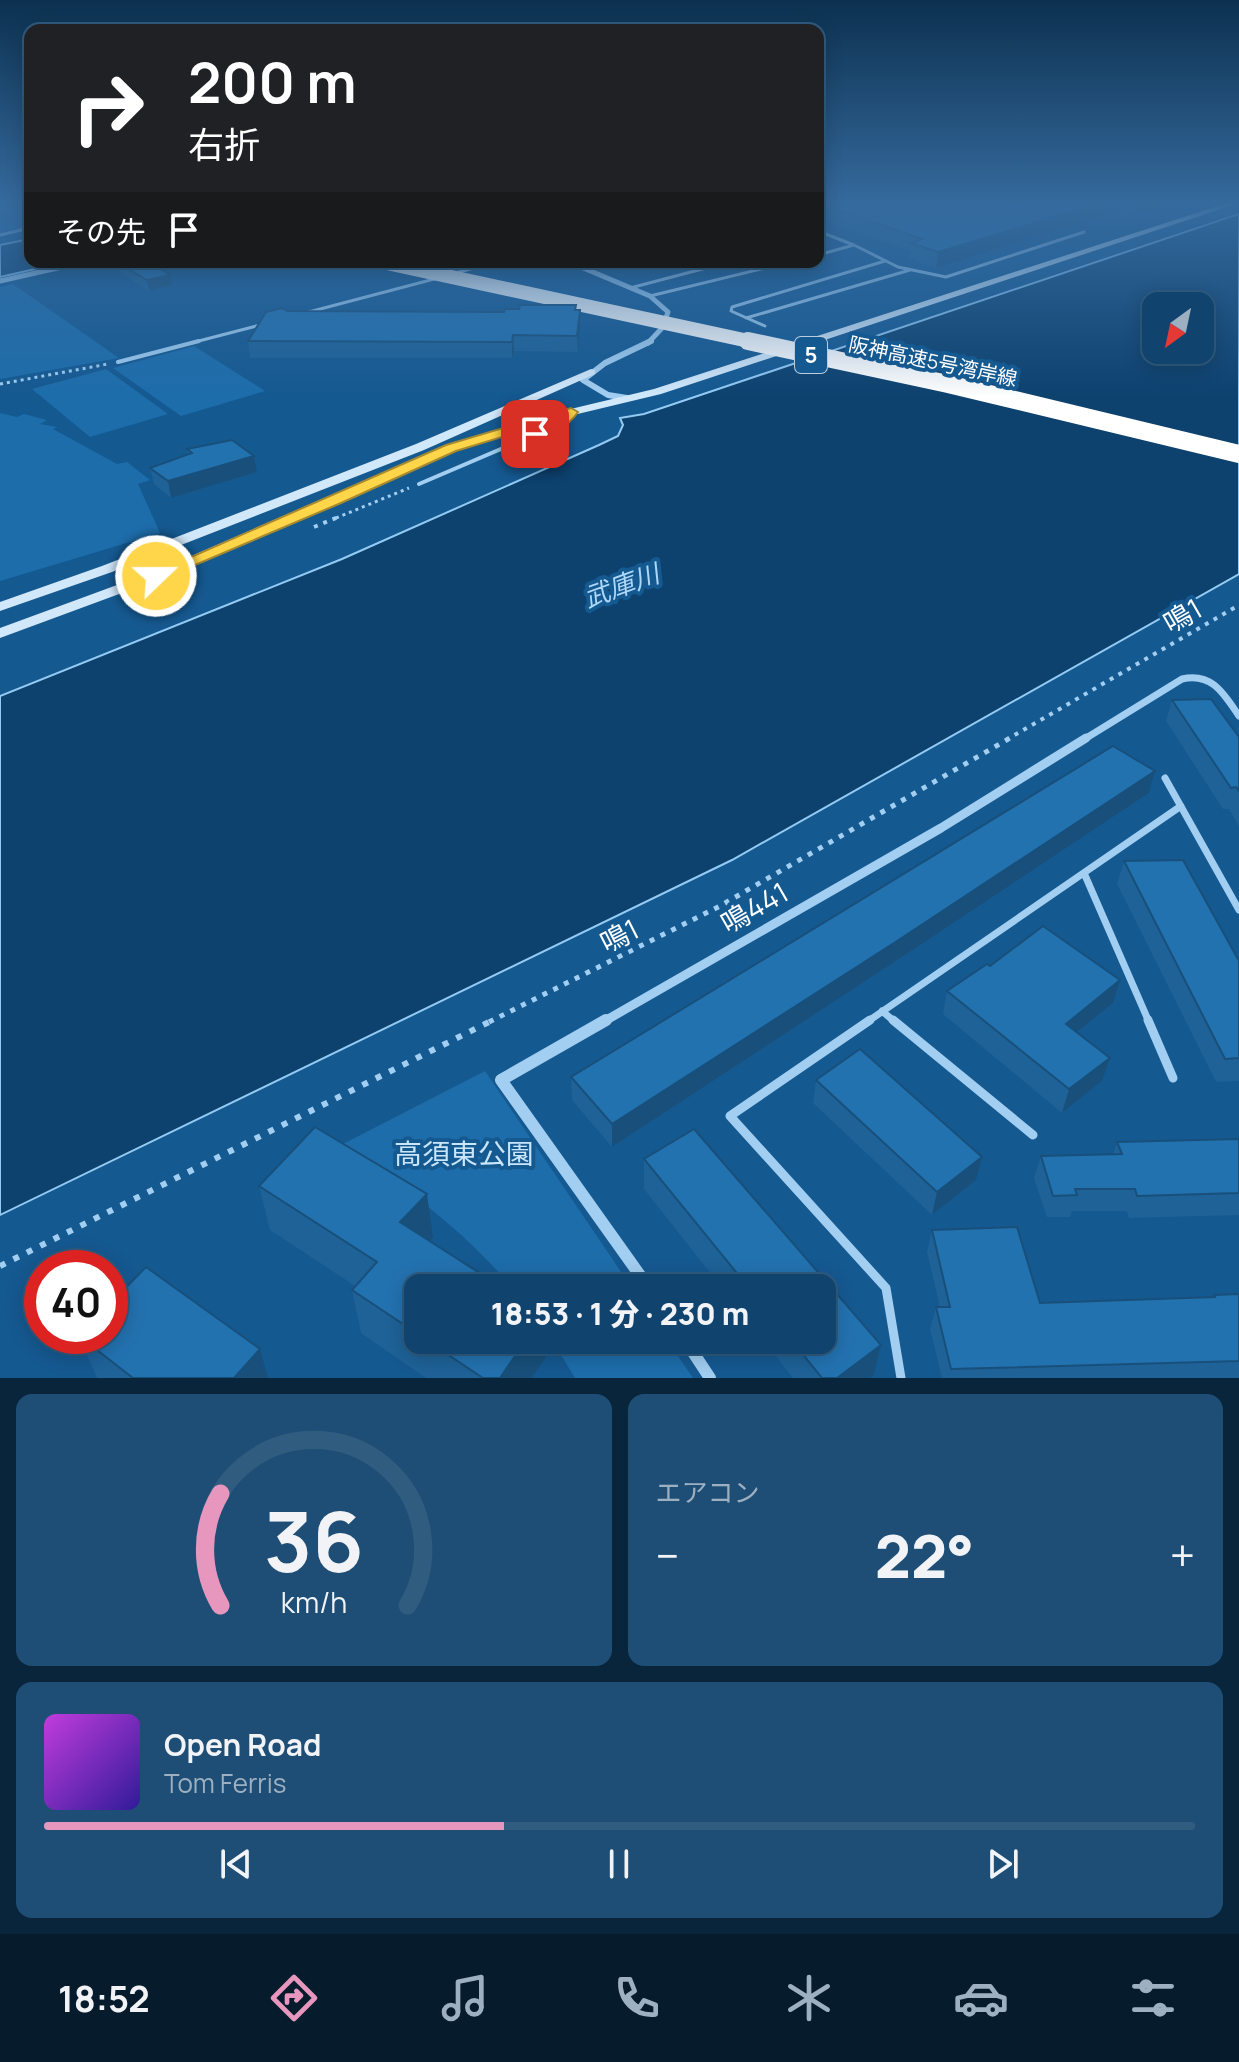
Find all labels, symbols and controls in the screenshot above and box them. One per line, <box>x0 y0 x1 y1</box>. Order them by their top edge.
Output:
text: 200 m <box>188 43 357 120</box>
icon: right <box>56 56 160 160</box>
text: 右折 <box>188 120 260 169</box>
icon: arrive <box>162 208 206 252</box>
text: その先 <box>56 211 146 252</box>
north arrow <box>1142 292 1214 364</box>
map controls <box>1142 292 1214 364</box>
street label: 阪神高速5号湾岸線 <box>846 330 1020 392</box>
road number: 5 <box>795 337 827 373</box>
pin <box>501 400 569 468</box>
icon: arrive <box>513 412 557 456</box>
position arrow <box>114 534 198 618</box>
water label: 武庫川 <box>578 554 667 615</box>
street label: 鳴1 <box>1156 589 1208 641</box>
street label: 鳴441 <box>713 872 795 942</box>
street label: 鳴1 <box>593 909 645 961</box>
park label: 高須東公園 <box>394 1134 534 1172</box>
speed limit sign: 40 <box>24 1250 128 1354</box>
text: 18:53 · 1 分 · 230 m <box>491 1293 749 1334</box>
text: エアコン <box>656 1474 760 1510</box>
text: 36 <box>264 1483 364 1597</box>
text: 22° <box>875 1514 974 1596</box>
text: − <box>656 1525 679 1585</box>
text: + <box>1170 1525 1195 1585</box>
text: km/h <box>281 1583 347 1622</box>
text: Open Road <box>164 1724 321 1765</box>
text: Tom Ferris <box>164 1765 286 1801</box>
icon: previous <box>214 1842 258 1886</box>
icon: pause <box>597 1842 641 1886</box>
icon: next <box>981 1842 1025 1886</box>
icon: directions <box>266 1970 322 2026</box>
icon: music <box>437 1970 493 2026</box>
icon: phone <box>609 1970 665 2026</box>
icon: climate <box>781 1970 837 2026</box>
icon: car <box>953 1970 1009 2026</box>
icon: filters <box>1125 1970 1181 2026</box>
text: 18:52 <box>58 1974 150 2023</box>

